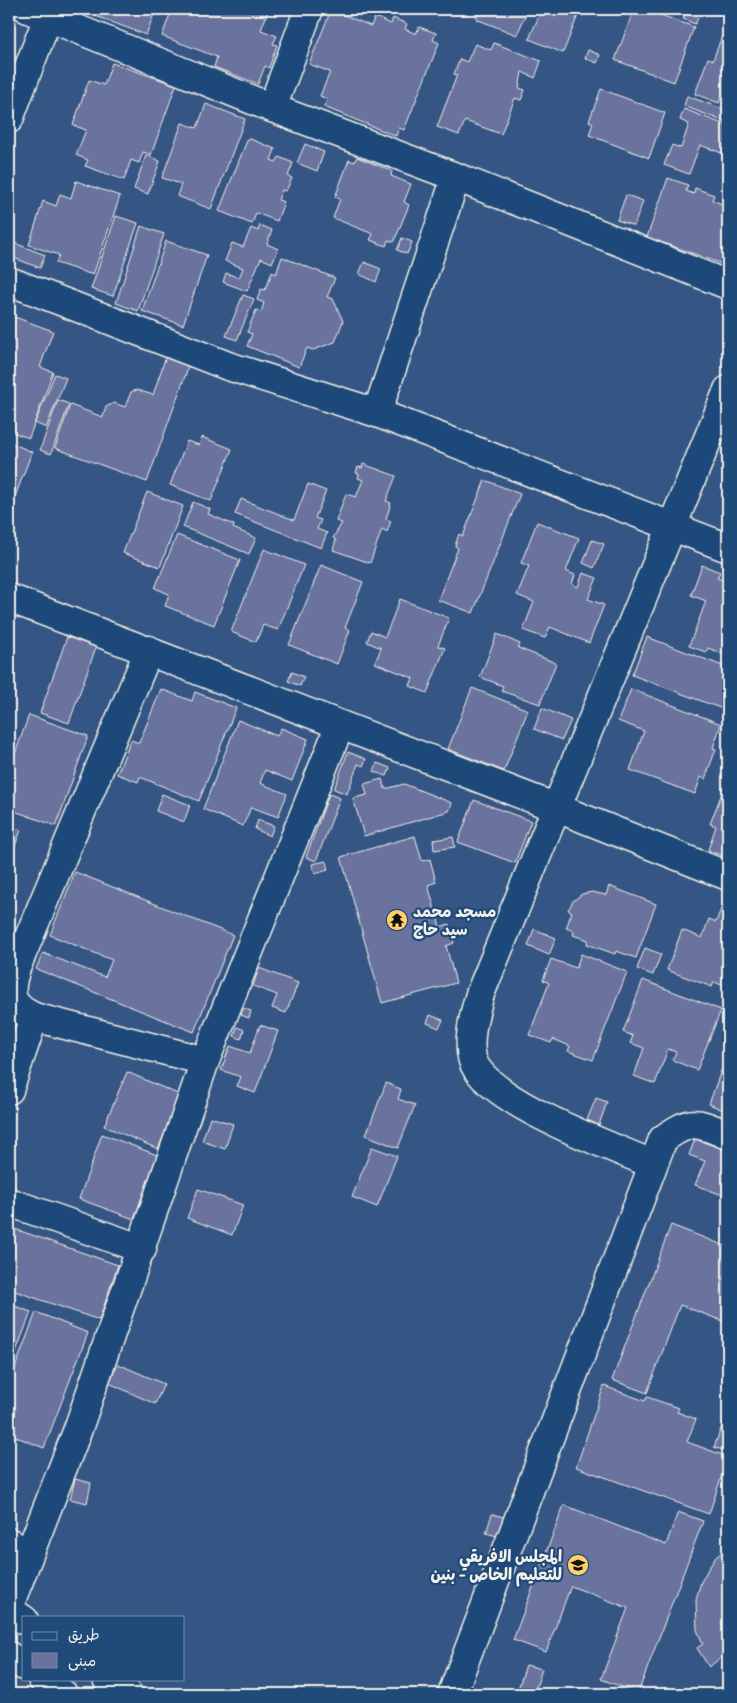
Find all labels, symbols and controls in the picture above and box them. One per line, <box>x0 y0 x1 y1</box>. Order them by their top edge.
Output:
place label: مسجد محمد سيد حاج <box>413 900 496 940</box>
temple icon: مسجد محمد سيد حاج <box>385 908 409 932</box>
place label: المجلس الافريقي للتعليم الخاص - بنين <box>430 1545 562 1587</box>
school or university icon: المجلس الافريقي للتعليم الخاص - بنين <box>566 1553 590 1577</box>
legend <box>22 1616 185 1680</box>
text: طريق <box>68 1624 100 1645</box>
text: مبنى <box>68 1650 96 1671</box>

